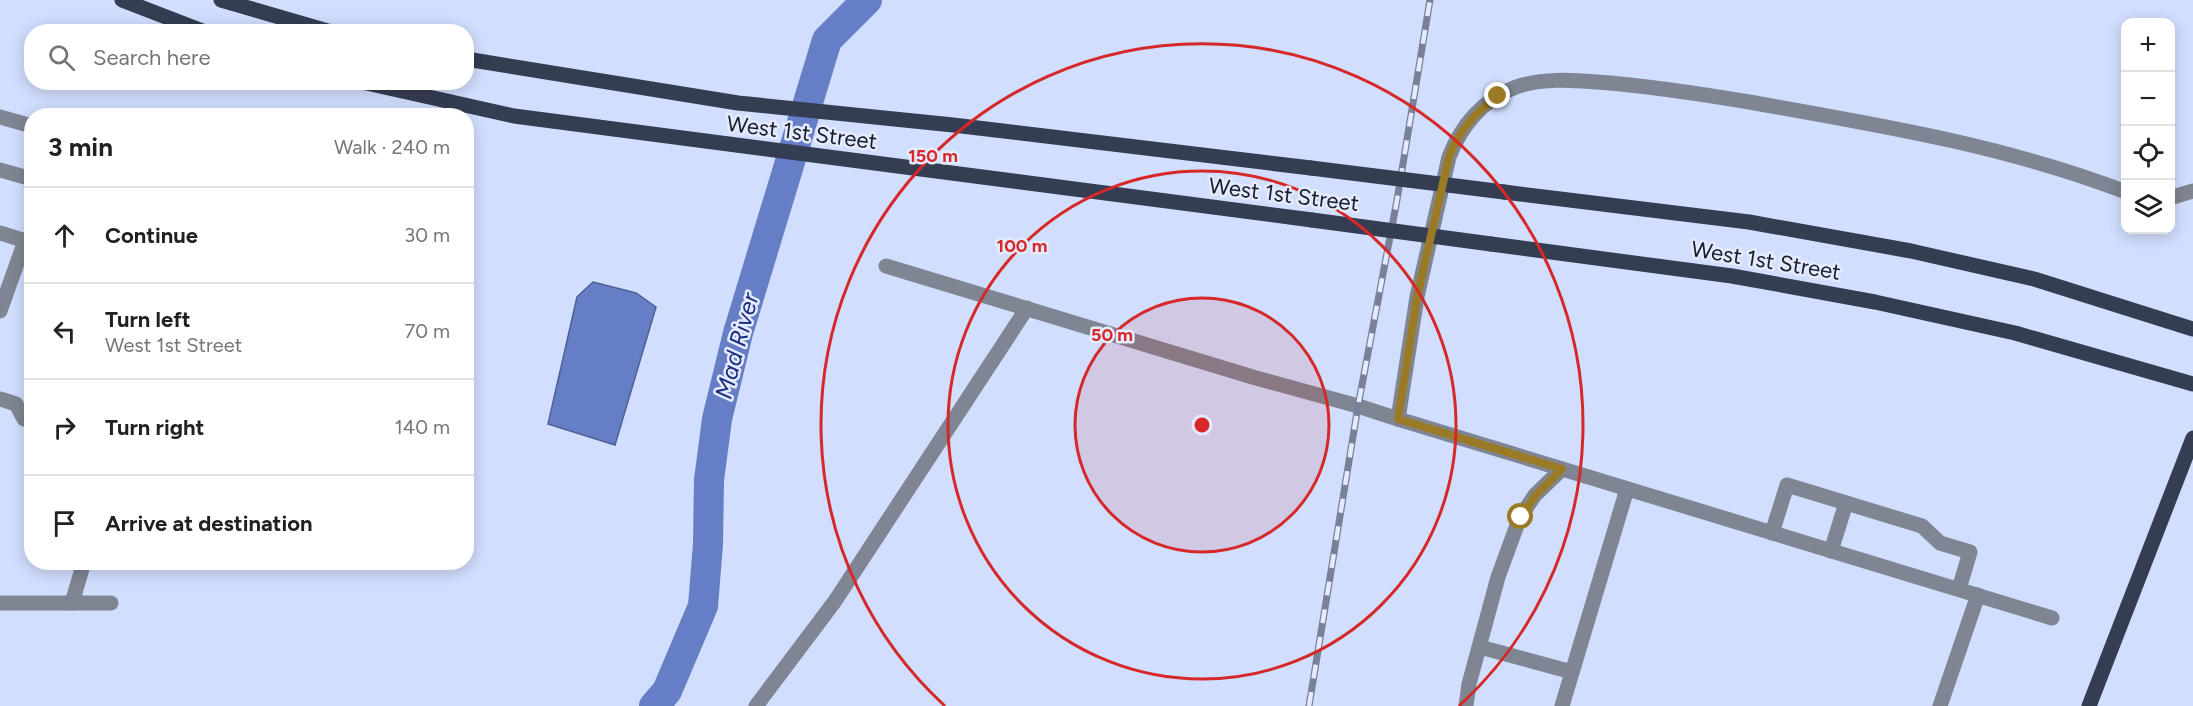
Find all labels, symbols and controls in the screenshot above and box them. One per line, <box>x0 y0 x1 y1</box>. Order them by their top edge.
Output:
map controls <box>2121 18 2175 234</box>
button: + <box>2121 18 2175 72</box>
search box <box>24 24 474 90</box>
icon: search <box>45 41 78 74</box>
text: Search here <box>93 44 211 71</box>
button: − <box>2121 72 2175 126</box>
route end <box>1484 82 1510 108</box>
street label: West 1st Street <box>725 110 878 155</box>
button: locate <box>2121 126 2175 180</box>
text: 3 min <box>48 131 113 163</box>
text: Walk · 240 m <box>334 135 450 159</box>
text: 150 m <box>908 145 958 167</box>
street label: West 1st Street <box>1207 172 1360 217</box>
button: layers <box>2121 180 2175 234</box>
icon: ahead <box>48 219 81 252</box>
text: Continue <box>105 222 198 249</box>
text: 30 m <box>404 223 450 247</box>
text: 100 m <box>997 235 1047 257</box>
street label: West 1st Street <box>1689 235 1843 286</box>
water label: Mad River <box>708 289 765 402</box>
text: Turn left <box>105 306 191 333</box>
icon: left <box>48 315 81 348</box>
text: 70 m <box>404 319 450 343</box>
text: 50 m <box>1091 324 1133 346</box>
text: West 1st Street <box>105 333 242 357</box>
icon: right <box>48 411 81 444</box>
text: Turn right <box>105 414 204 441</box>
text: 140 m <box>395 415 450 439</box>
centre of rings <box>1192 415 1212 435</box>
route start <box>1507 503 1533 529</box>
icon: arrive <box>48 507 81 540</box>
text: Arrive at destination <box>105 510 313 537</box>

